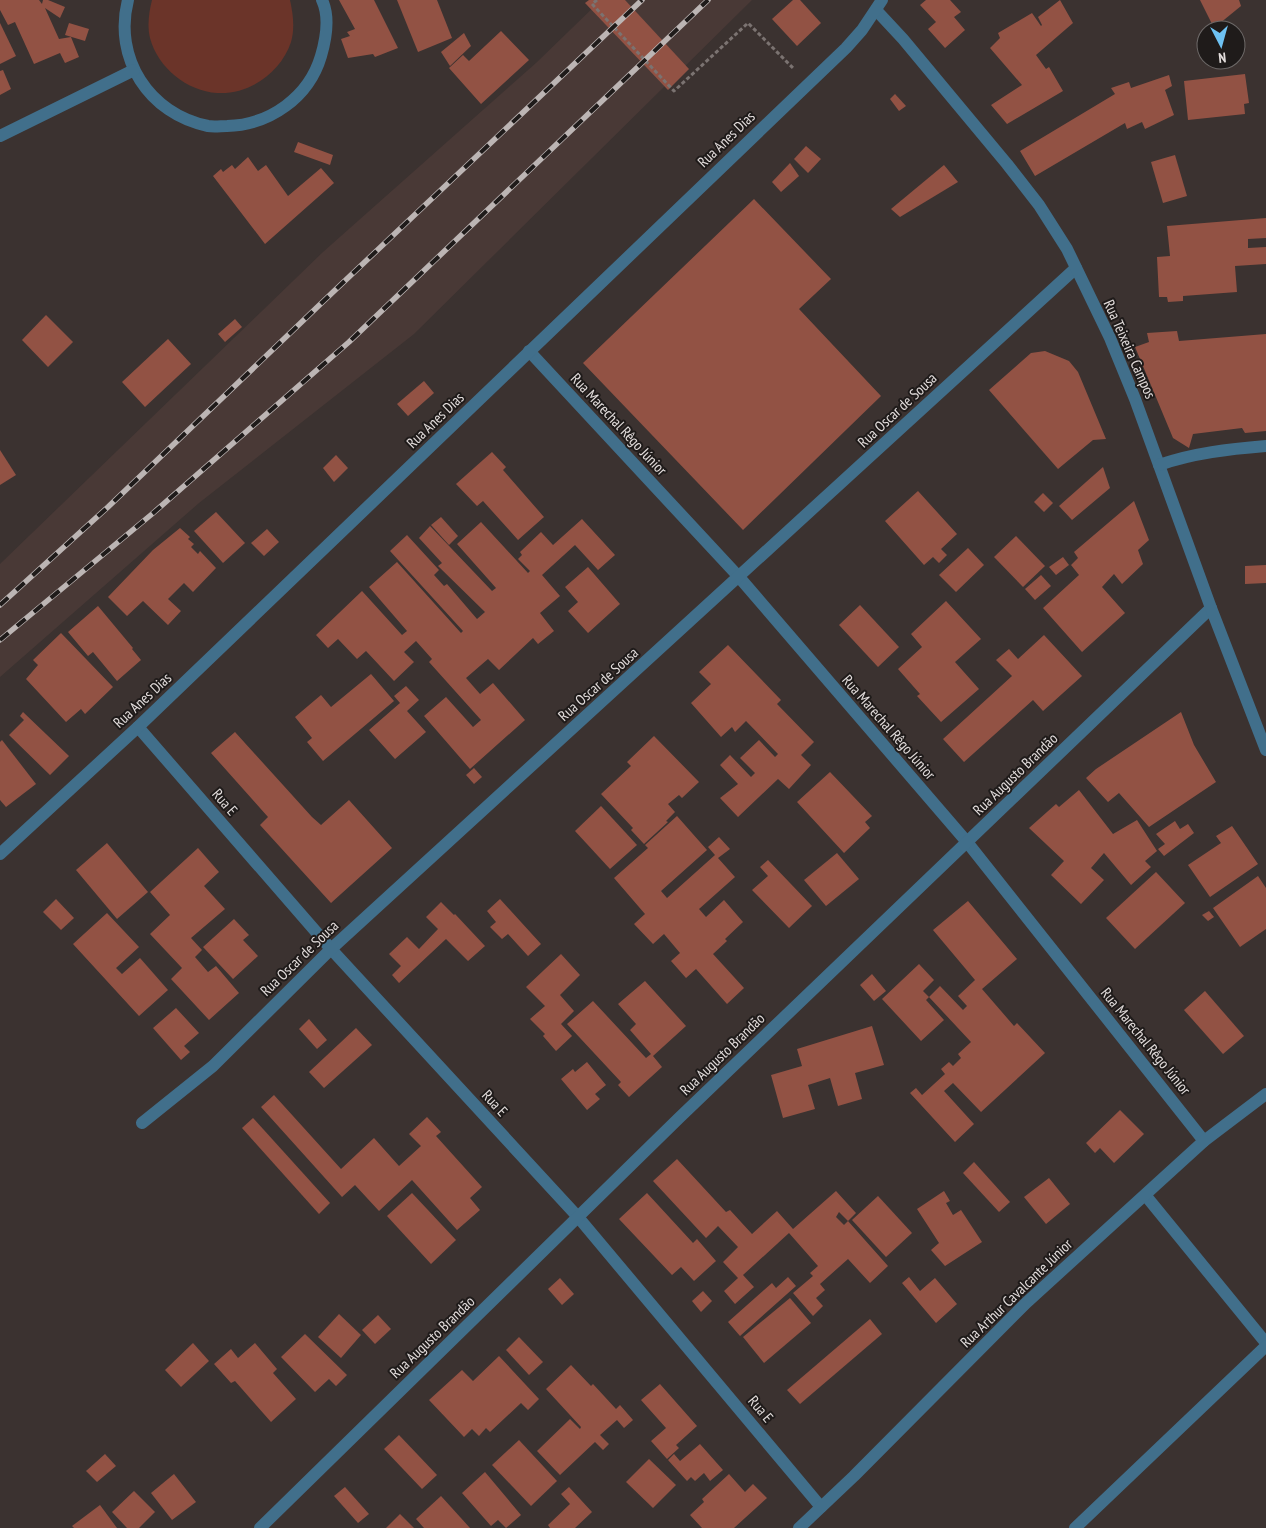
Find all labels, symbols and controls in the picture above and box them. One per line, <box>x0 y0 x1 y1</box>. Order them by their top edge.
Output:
north arrow <box>1196 20 1246 70</box>
text: N <box>1218 49 1227 67</box>
street label: Rua Anes Dias <box>693 107 759 171</box>
street label: Rua Teixeira Campos <box>1100 297 1160 401</box>
street label: Rua Marechal Rêgo Júnior <box>567 369 672 480</box>
street label: Rua Oscar de Sousa <box>854 369 940 451</box>
street label: Rua Anes Dias <box>402 388 468 452</box>
street label: Rua Oscar de Sousa <box>554 643 642 725</box>
street label: Rua Anes Dias <box>109 668 175 732</box>
street label: Rua Marechal Rêgo Júnior <box>838 671 940 784</box>
street label: Rua Augusto Brandão <box>969 729 1061 819</box>
street label: Rua E <box>208 785 242 819</box>
street label: Rua Oscar de Sousa <box>256 916 342 1000</box>
street label: Rua Marechal Rêgo Júnior <box>1097 983 1196 1099</box>
street label: Rua Augusto Brandão <box>676 1009 768 1099</box>
street label: Rua E <box>478 1086 512 1120</box>
street label: Rua Arthur Cavalcante Júnior <box>956 1234 1077 1351</box>
street label: Rua Augusto Brandão <box>386 1292 478 1382</box>
street label: Rua E <box>744 1392 778 1426</box>

